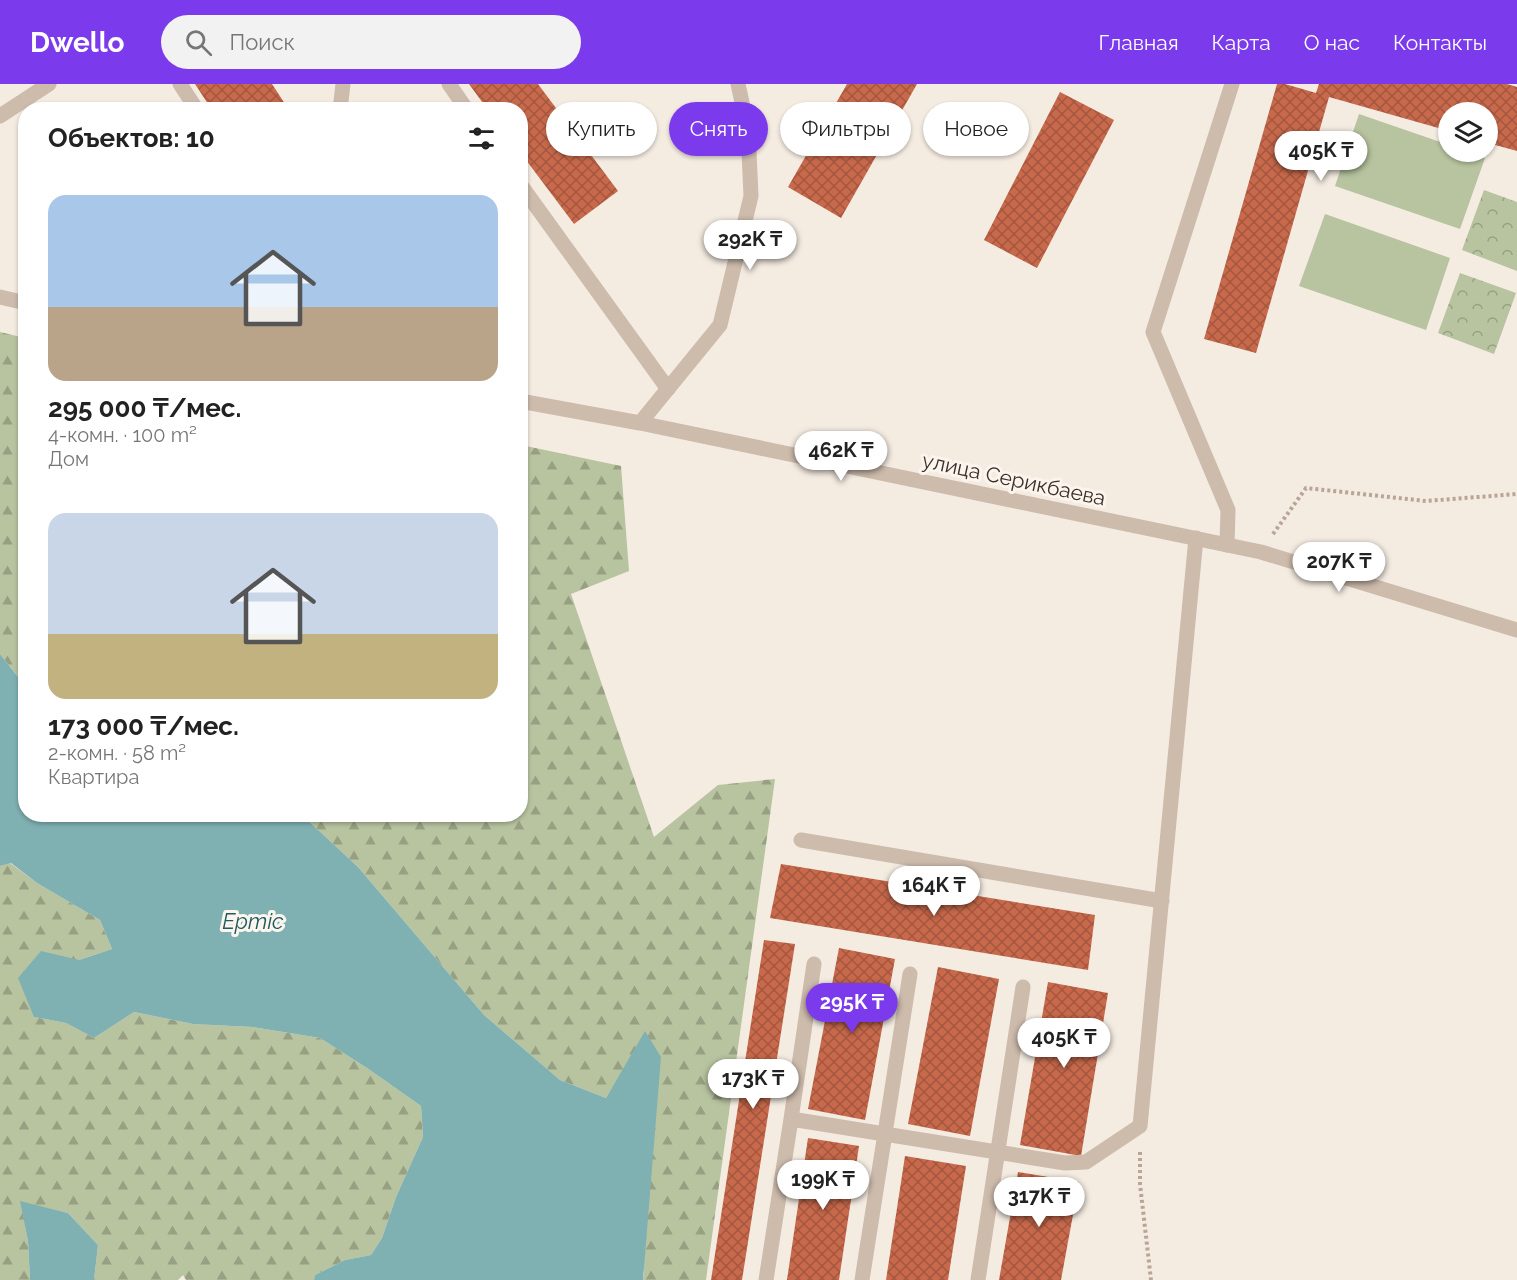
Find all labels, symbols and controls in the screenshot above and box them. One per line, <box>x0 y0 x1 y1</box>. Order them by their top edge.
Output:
search box <box>161 15 581 69</box>
text: Dwello <box>30 26 125 59</box>
icon: search <box>182 26 215 59</box>
text: Поиск <box>230 29 295 55</box>
text: Главная <box>1099 30 1179 55</box>
text: Карта <box>1212 30 1271 55</box>
text: О нас <box>1304 30 1360 55</box>
text: Контакты <box>1393 30 1487 55</box>
chip: Купить <box>546 102 657 156</box>
chip: Снять <box>669 102 768 156</box>
chip: Фильтры <box>780 102 911 156</box>
chip: Новое <box>923 102 1029 156</box>
map controls <box>1438 102 1498 162</box>
button: layers <box>1438 102 1498 162</box>
icon: filters <box>465 122 498 155</box>
text: Объектов: 10 <box>48 123 215 153</box>
pin: 405K ₸ <box>1272 131 1370 182</box>
text: 405K ₸ <box>1288 138 1354 162</box>
pin: 292K ₸ <box>701 220 799 271</box>
text: 292K ₸ <box>718 227 782 251</box>
icon: home <box>219 234 327 342</box>
text: 295 000 ₸/мес. <box>48 393 241 423</box>
text: 4-комн. · 100 m² <box>48 423 197 447</box>
pin: 462K ₸ <box>792 431 890 482</box>
text: 462K ₸ <box>808 438 874 462</box>
text: Дом <box>48 447 89 471</box>
street label: улица Серикбаева <box>920 447 1108 511</box>
pin: 207K ₸ <box>1290 542 1388 593</box>
text: 207K ₸ <box>1306 549 1372 573</box>
icon: home <box>219 552 327 660</box>
text: 173 000 ₸/мес. <box>48 711 239 741</box>
text: 2-комн. · 58 m² <box>48 741 186 765</box>
text: Квартира <box>48 765 139 789</box>
pin: 164K ₸ <box>885 866 983 917</box>
text: 164K ₸ <box>902 873 966 897</box>
water label: Ертіс <box>222 908 284 934</box>
pin: 295K ₸ <box>803 983 901 1034</box>
text: 295K ₸ <box>820 990 884 1014</box>
pin: 405K ₸ <box>1015 1018 1113 1069</box>
text: 405K ₸ <box>1031 1025 1097 1049</box>
pin: 173K ₸ <box>704 1059 802 1110</box>
text: 173K ₸ <box>722 1066 784 1090</box>
pin: 199K ₸ <box>774 1160 872 1211</box>
text: 199K ₸ <box>791 1167 855 1191</box>
pin: 317K ₸ <box>990 1177 1088 1228</box>
text: 317K ₸ <box>1008 1184 1070 1208</box>

